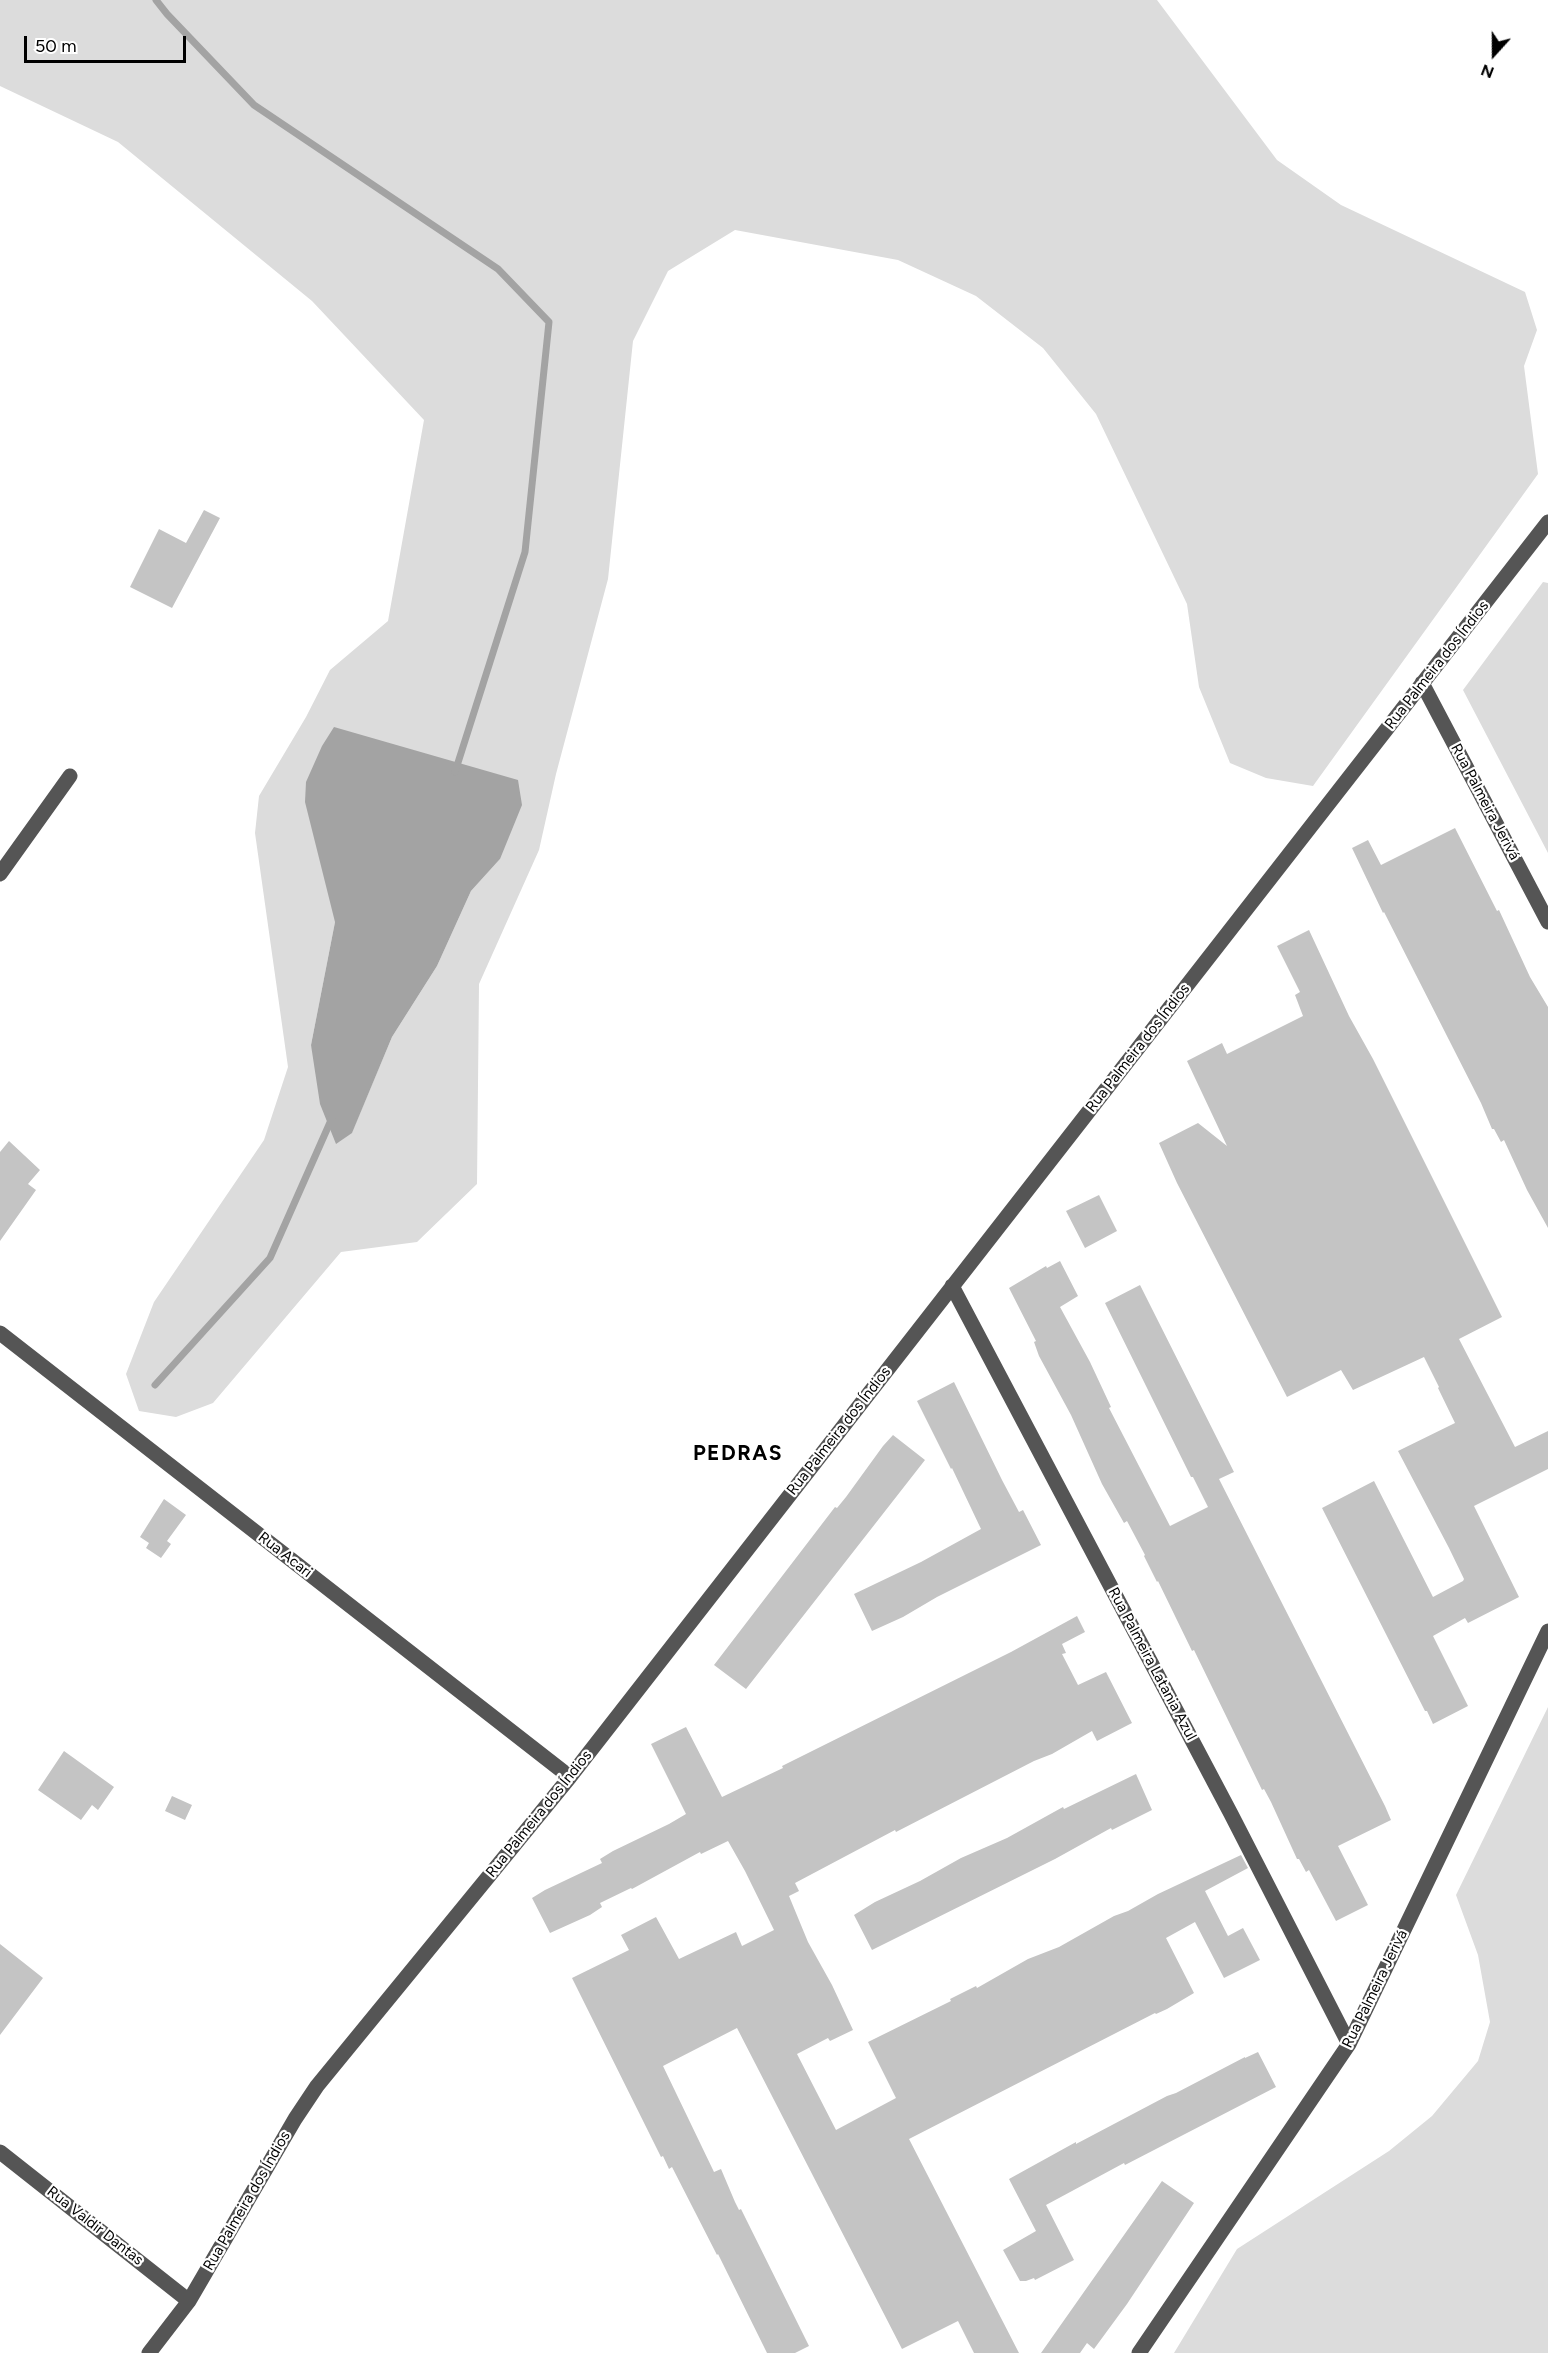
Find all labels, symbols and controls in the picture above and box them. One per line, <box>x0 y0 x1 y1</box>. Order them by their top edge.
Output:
scale bar <box>27 24 189 62</box>
north arrow <box>1464 24 1524 84</box>
text: 50 m <box>35 35 77 57</box>
text: N <box>1478 60 1497 82</box>
street label: Rua Palmeira dos Índios <box>1381 597 1493 733</box>
street label: Rua Palmeira Jerivá <box>1447 741 1523 863</box>
street label: Rua Palmeira dos Índios <box>1082 980 1194 1116</box>
street label: Rua Palmeira dos Índios <box>783 1363 895 1499</box>
district label: PEDRAS <box>693 1441 783 1467</box>
street label: Rua Acari <box>254 1528 316 1582</box>
street label: Rua Palmeira Latania Azul <box>1104 1584 1200 1744</box>
street label: Rua Palmeira dos Índios <box>482 1747 596 1881</box>
street label: Rua Palmeira Jerivá <box>1339 1927 1411 2051</box>
street label: Rua Palmeira dos Índios <box>200 2128 294 2274</box>
street label: Rua Valdir Dantas <box>43 2183 147 2269</box>

